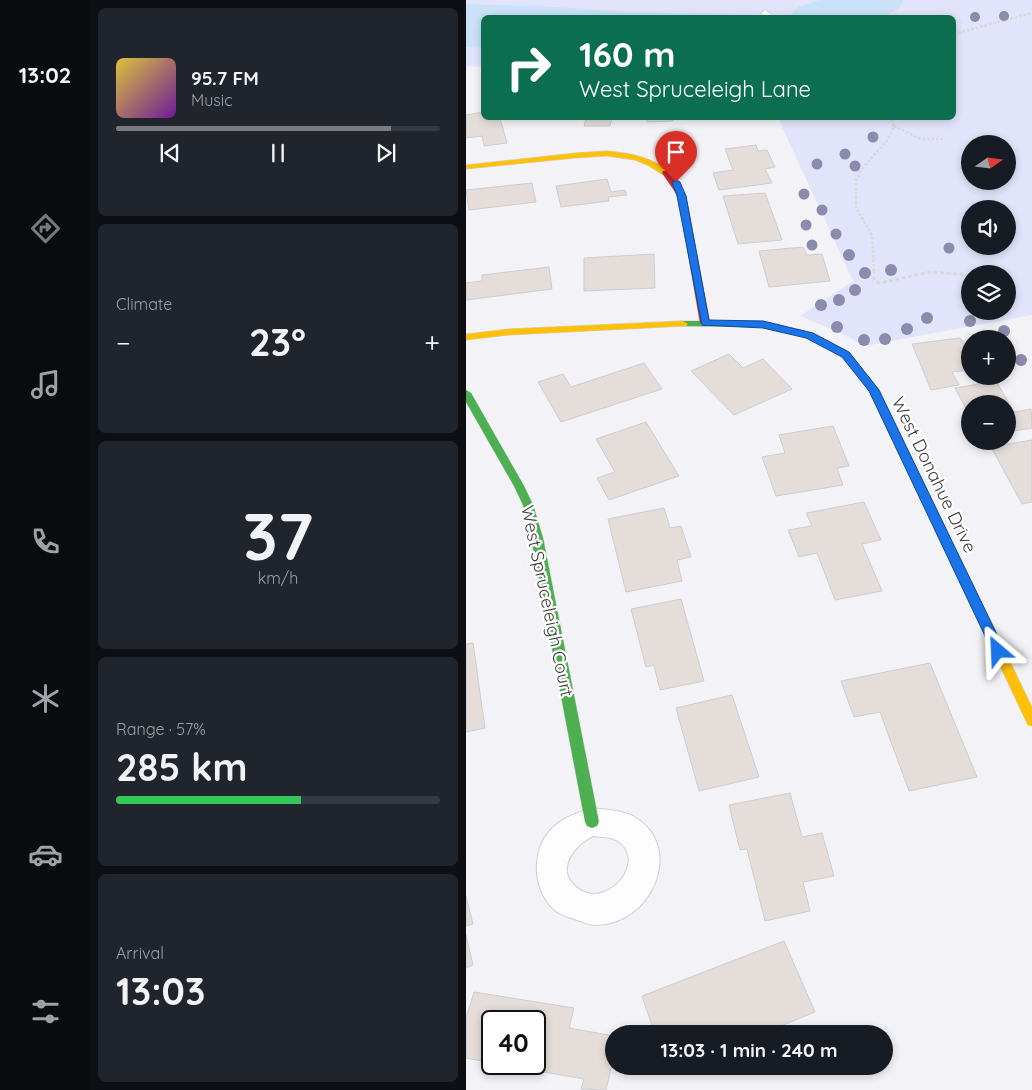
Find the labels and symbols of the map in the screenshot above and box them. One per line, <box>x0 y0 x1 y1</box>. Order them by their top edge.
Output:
pin <box>655 131 697 182</box>
north arrow <box>961 135 1016 190</box>
street label: West Donahue Drive <box>887 393 982 557</box>
street label: West Spruceleigh Court <box>516 503 579 699</box>
position arrow <box>971 624 1023 676</box>
speed limit sign: 40 <box>481 1010 546 1075</box>

